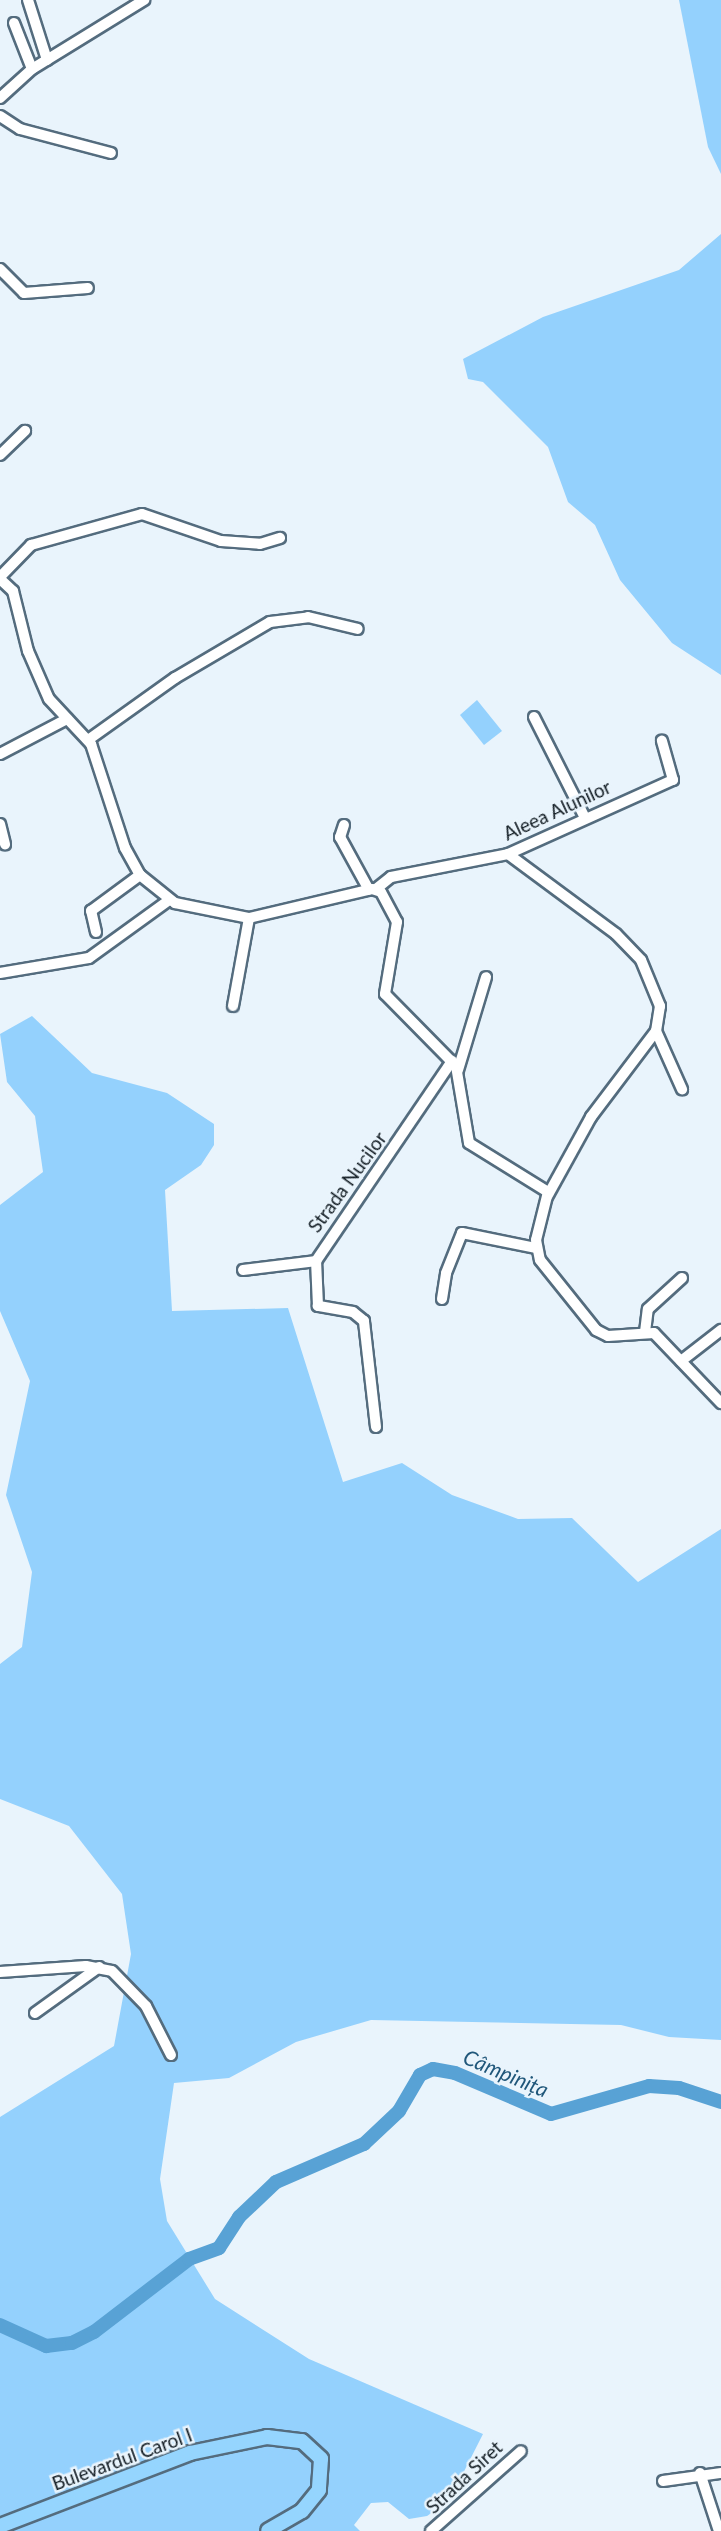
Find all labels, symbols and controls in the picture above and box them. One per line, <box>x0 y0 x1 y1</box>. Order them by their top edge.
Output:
street label: Aleea Alunilor <box>499 775 615 845</box>
street label: Strada Nucilor <box>303 1127 391 1237</box>
water label: Câmpinița <box>460 2044 552 2102</box>
street label: Bulevardul Carol I <box>49 2423 195 2495</box>
street label: Strada Siret <box>421 2436 507 2518</box>

